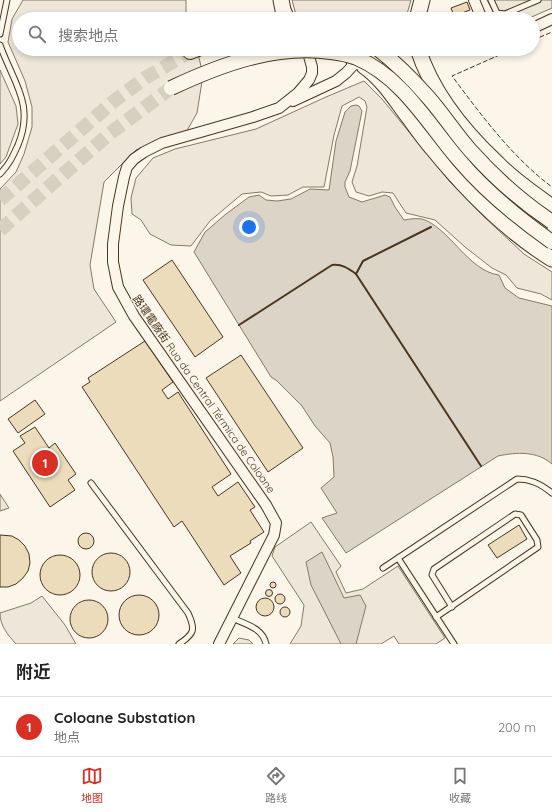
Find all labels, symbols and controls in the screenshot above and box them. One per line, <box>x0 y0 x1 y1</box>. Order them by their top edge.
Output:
search box <box>12 12 540 56</box>
icon: search <box>26 23 48 45</box>
text: 搜索地点 <box>58 26 118 45</box>
your location <box>239 217 259 237</box>
street label: 路環電廠街 Rua da Central Térmica de Coloane <box>130 292 278 496</box>
pin: 1 <box>32 448 58 478</box>
text: 附近 <box>16 661 50 682</box>
text: Coloane Substation <box>54 708 195 727</box>
text: 1 <box>26 719 32 735</box>
text: 200 m <box>498 719 536 735</box>
text: 地点 <box>54 729 80 745</box>
tab: 地图 <box>81 765 103 805</box>
tab: 路线 <box>265 765 287 805</box>
tab: 收藏 <box>449 765 471 805</box>

